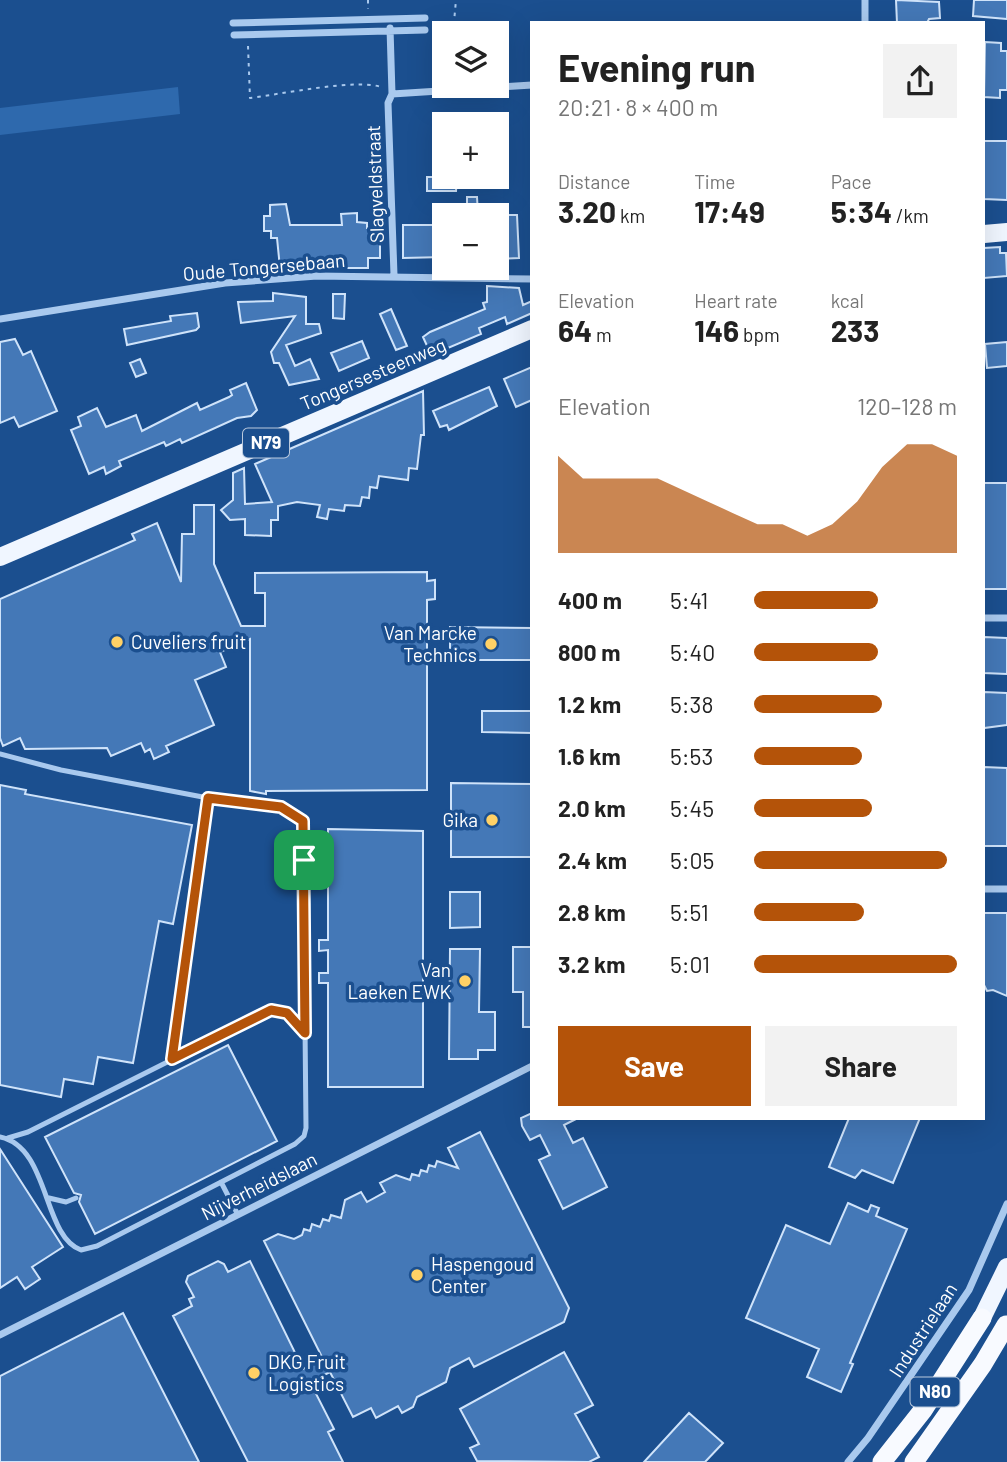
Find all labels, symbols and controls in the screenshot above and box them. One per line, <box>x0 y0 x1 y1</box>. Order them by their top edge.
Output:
map controls <box>432 21 509 280</box>
button: layers <box>432 21 509 98</box>
text: Evening run <box>558 44 756 90</box>
button: share <box>883 44 957 118</box>
text: 20:21 · 8 × 400 m <box>558 93 718 121</box>
button: + <box>432 112 509 189</box>
street label: Slagveldstraat <box>361 125 388 243</box>
text: Distance <box>558 170 630 193</box>
text: Time <box>694 170 735 193</box>
text: Pace <box>831 170 872 193</box>
text: 3.20 <box>558 193 616 229</box>
text: 17:49 <box>694 193 765 229</box>
text: 5:34 <box>831 193 892 229</box>
button: − <box>432 203 509 280</box>
text: km <box>616 204 645 227</box>
text: /km <box>892 204 929 227</box>
street label: Oude Tongersebaan <box>182 248 346 285</box>
text: Elevation <box>558 289 635 312</box>
text: Heart rate <box>694 289 778 312</box>
text: kcal <box>831 289 864 312</box>
text: 64 <box>558 312 592 348</box>
text: 146 <box>694 312 739 348</box>
text: 233 <box>831 312 879 348</box>
text: m <box>592 323 612 346</box>
text: bpm <box>739 323 780 346</box>
street label: Tongersesteenweg <box>296 332 449 415</box>
text: Elevation <box>558 392 651 420</box>
text: 120–128 m <box>857 392 957 420</box>
road number: N79 <box>243 428 289 458</box>
text: 400 m <box>558 586 622 614</box>
text: 5:41 <box>670 586 708 614</box>
place label: Van Marcke Technics <box>384 621 477 666</box>
place label: Cuveliers fruit <box>131 630 246 653</box>
marker: Cuveliers fruit <box>109 634 125 650</box>
marker: Van Marcke Technics <box>483 636 499 652</box>
text: 800 m <box>558 638 620 666</box>
text: 5:40 <box>670 638 715 666</box>
text: 1.2 km <box>558 690 621 718</box>
text: 5:38 <box>670 690 713 718</box>
text: 1.6 km <box>558 742 621 770</box>
text: 5:53 <box>670 742 713 770</box>
text: 2.0 km <box>558 794 626 822</box>
text: 5:45 <box>670 794 714 822</box>
place label: Gika <box>442 808 478 831</box>
marker: Gika <box>484 812 500 828</box>
pin <box>274 830 334 890</box>
icon: arrive <box>285 841 323 879</box>
text: 2.4 km <box>558 846 627 874</box>
text: 5:05 <box>670 846 714 874</box>
text: 2.8 km <box>558 898 626 926</box>
text: 5:51 <box>670 898 709 926</box>
text: 3.2 km <box>558 950 626 978</box>
text: 5:01 <box>670 950 710 978</box>
place label: Van Laeken EWK <box>348 958 451 1003</box>
marker: Van Laeken EWK <box>457 973 473 989</box>
button: Save <box>558 1026 751 1106</box>
button: Share <box>765 1026 957 1106</box>
street label: Nijverheidslaan <box>197 1147 320 1225</box>
place label: Haspengoud Center <box>431 1252 534 1297</box>
marker: Haspengoud Center <box>409 1267 425 1283</box>
street label: Industrielaan <box>884 1278 962 1381</box>
place label: DKG Fruit Logistics <box>268 1350 346 1395</box>
marker: DKG Fruit Logistics <box>246 1365 262 1381</box>
road number: N80 <box>911 1378 960 1406</box>

